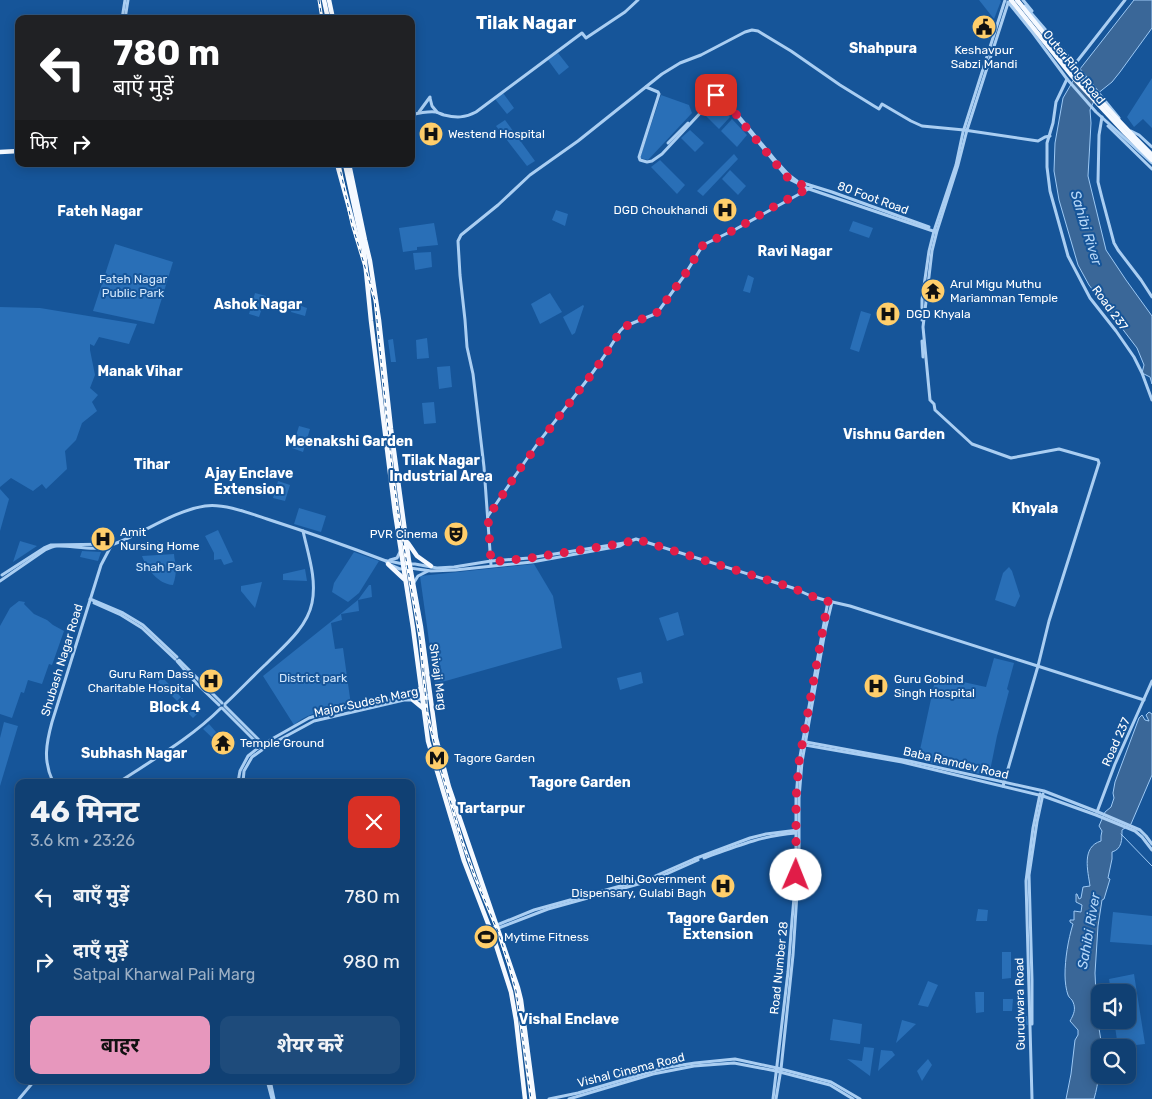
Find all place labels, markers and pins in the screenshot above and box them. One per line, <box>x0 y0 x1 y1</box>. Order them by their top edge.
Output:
public building icon: Keshavpur Sabzi Mandi <box>971 14 997 40</box>
place label: Keshavpur Sabzi Mandi <box>951 43 1017 71</box>
pin <box>695 74 737 116</box>
hospital icon: Westend Hospital <box>418 121 444 147</box>
place label: Westend Hospital <box>448 127 545 141</box>
hospital icon: DGD Choukhandi <box>712 197 738 223</box>
place label: DGD Choukhandi <box>613 203 708 217</box>
place label: Arul Migu Muthu Mariamman Temple <box>950 277 1058 305</box>
temple icon: Arul Migu Muthu Mariamman Temple <box>920 278 946 304</box>
hospital icon: DGD Khyala <box>875 301 901 327</box>
place label: DGD Khyala <box>906 307 971 321</box>
theatre icon: PVR Cinema <box>443 521 469 547</box>
place label: Amit Nursing Home <box>120 525 200 553</box>
hospital icon: Amit Nursing Home <box>90 526 116 552</box>
place label: PVR Cinema <box>370 527 438 541</box>
place label: Guru Ram Dass Charitable Hospital <box>88 667 194 695</box>
hospital icon: Guru Ram Dass Charitable Hospital <box>198 668 224 694</box>
place label: Guru Gobind Singh Hospital <box>894 672 975 700</box>
hospital icon: Guru Gobind Singh Hospital <box>863 673 889 699</box>
temple icon: Temple Ground <box>210 730 236 756</box>
place label: Temple Ground <box>240 736 324 750</box>
metro station icon: Tagore Garden <box>424 745 450 771</box>
place label: Tagore Garden <box>454 751 535 765</box>
place label: Delhi Government Dispensary, Gulabi Bagh <box>571 872 706 900</box>
hospital icon: Delhi Government Dispensary, Gulabi Bagh <box>710 873 736 899</box>
sports icon: Mytime Fitness <box>473 924 499 950</box>
place label: Mytime Fitness <box>504 930 589 944</box>

